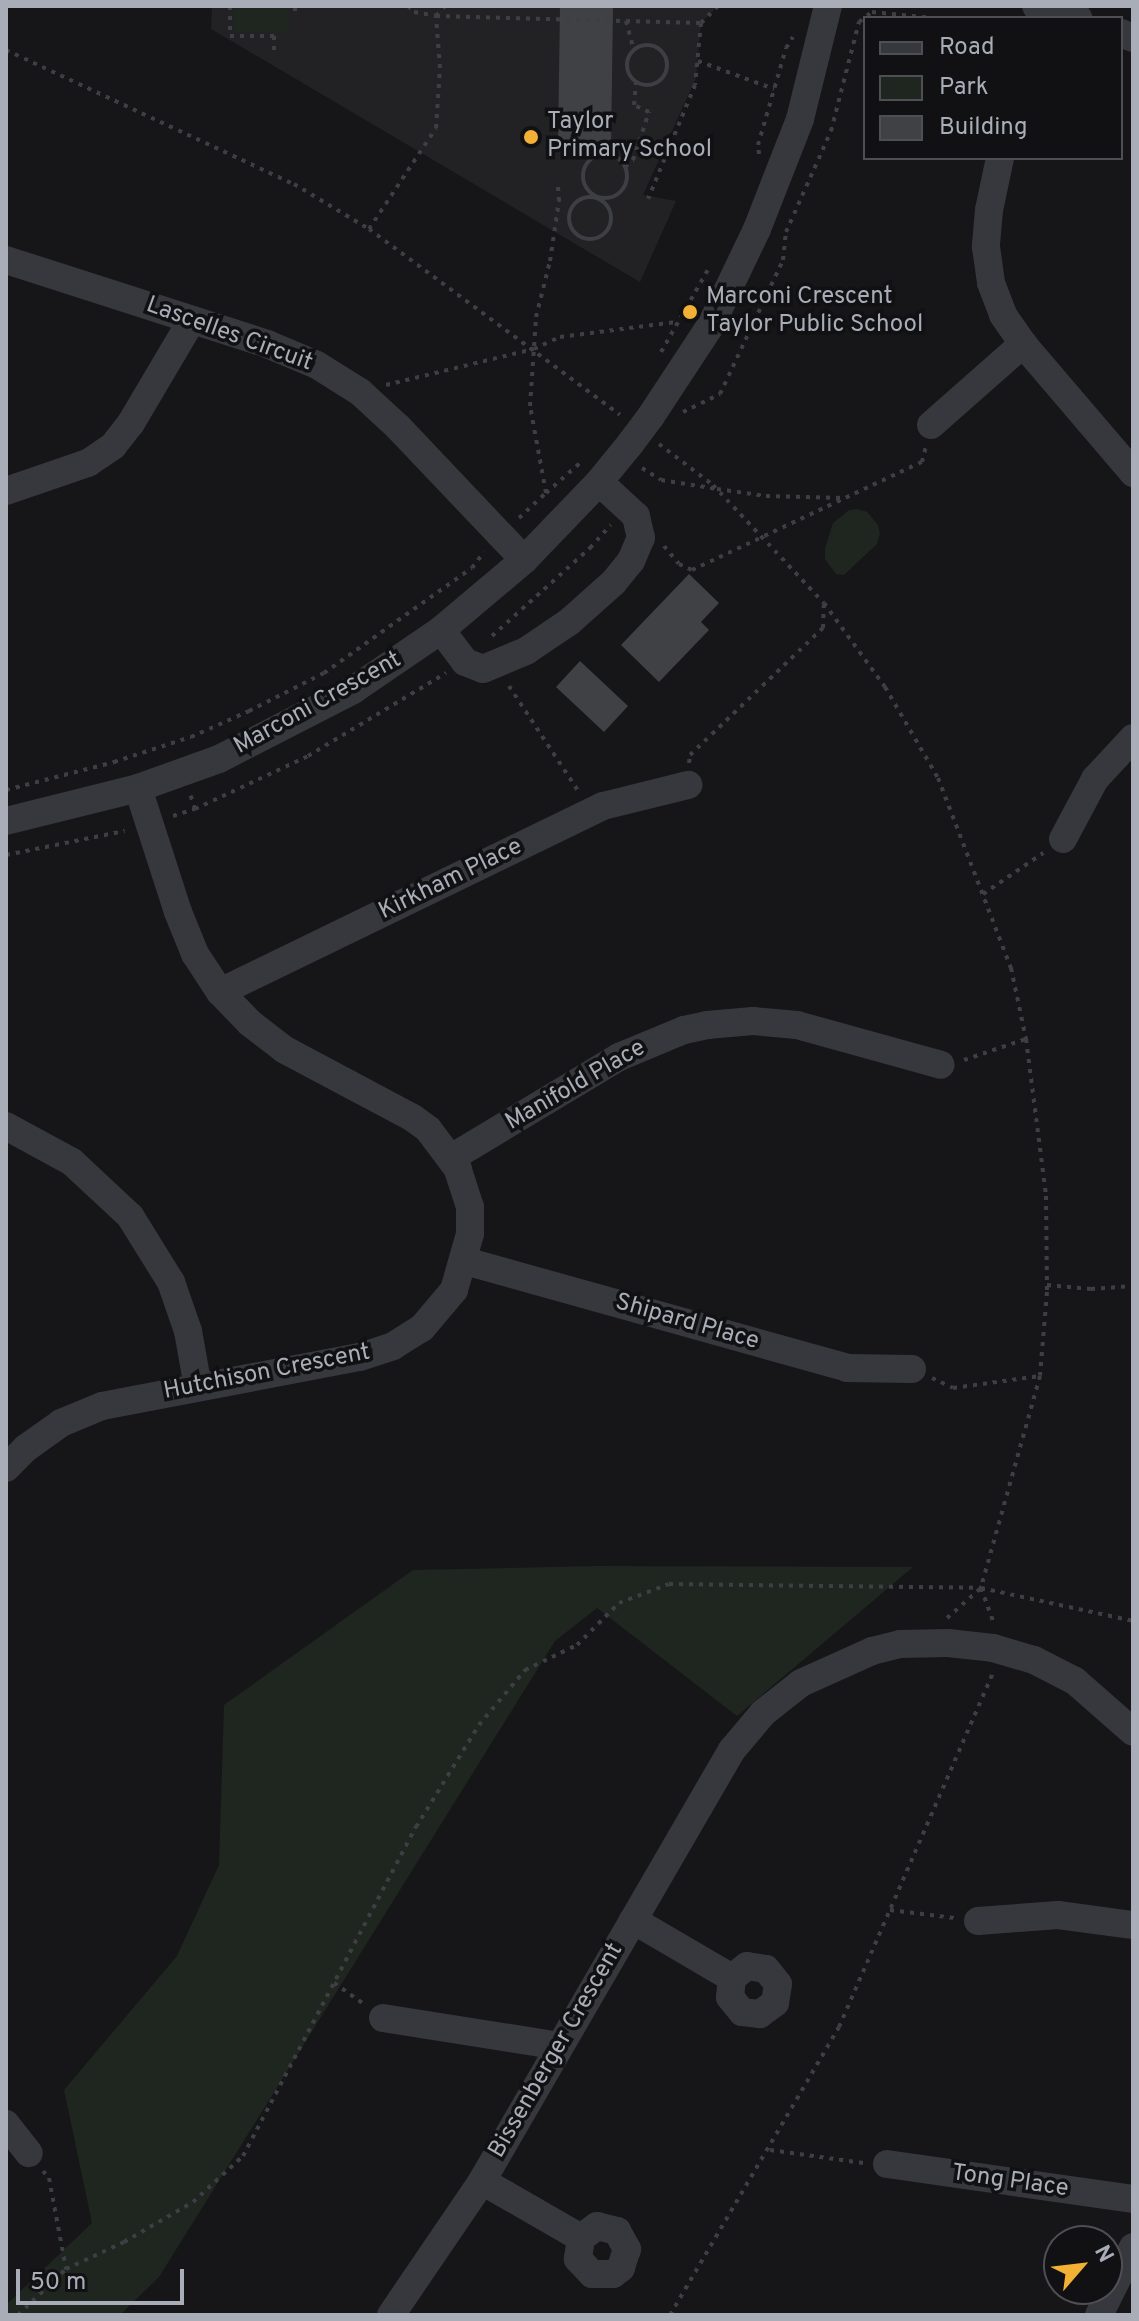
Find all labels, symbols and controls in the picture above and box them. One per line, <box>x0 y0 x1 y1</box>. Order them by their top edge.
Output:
legend <box>863 16 1123 160</box>
text: Road <box>939 33 995 63</box>
text: Park <box>939 73 989 103</box>
place label: Taylor Primary School <box>547 109 712 165</box>
text: Building <box>939 113 1028 143</box>
marker: Taylor Primary School <box>522 128 540 146</box>
place label: Marconi Crescent Taylor Public School <box>706 284 923 340</box>
street label: Lascelles Circuit <box>142 292 316 378</box>
marker: Marconi Crescent Taylor Public School <box>681 303 699 321</box>
street label: Marconi Crescent <box>229 646 407 762</box>
street label: Kirkham Place <box>375 833 527 927</box>
street label: Manifold Place <box>501 1034 651 1138</box>
street label: Shipard Place <box>612 1289 762 1357</box>
street label: Hutchison Crescent <box>161 1339 373 1407</box>
street label: Bissenberger Crescent <box>484 1938 630 2164</box>
street label: Tong Place <box>950 2160 1070 2204</box>
north arrow <box>1043 2225 1123 2305</box>
text: N <box>1087 2241 1118 2268</box>
scale bar <box>20 2253 188 2303</box>
text: 50 m <box>30 2268 86 2298</box>

